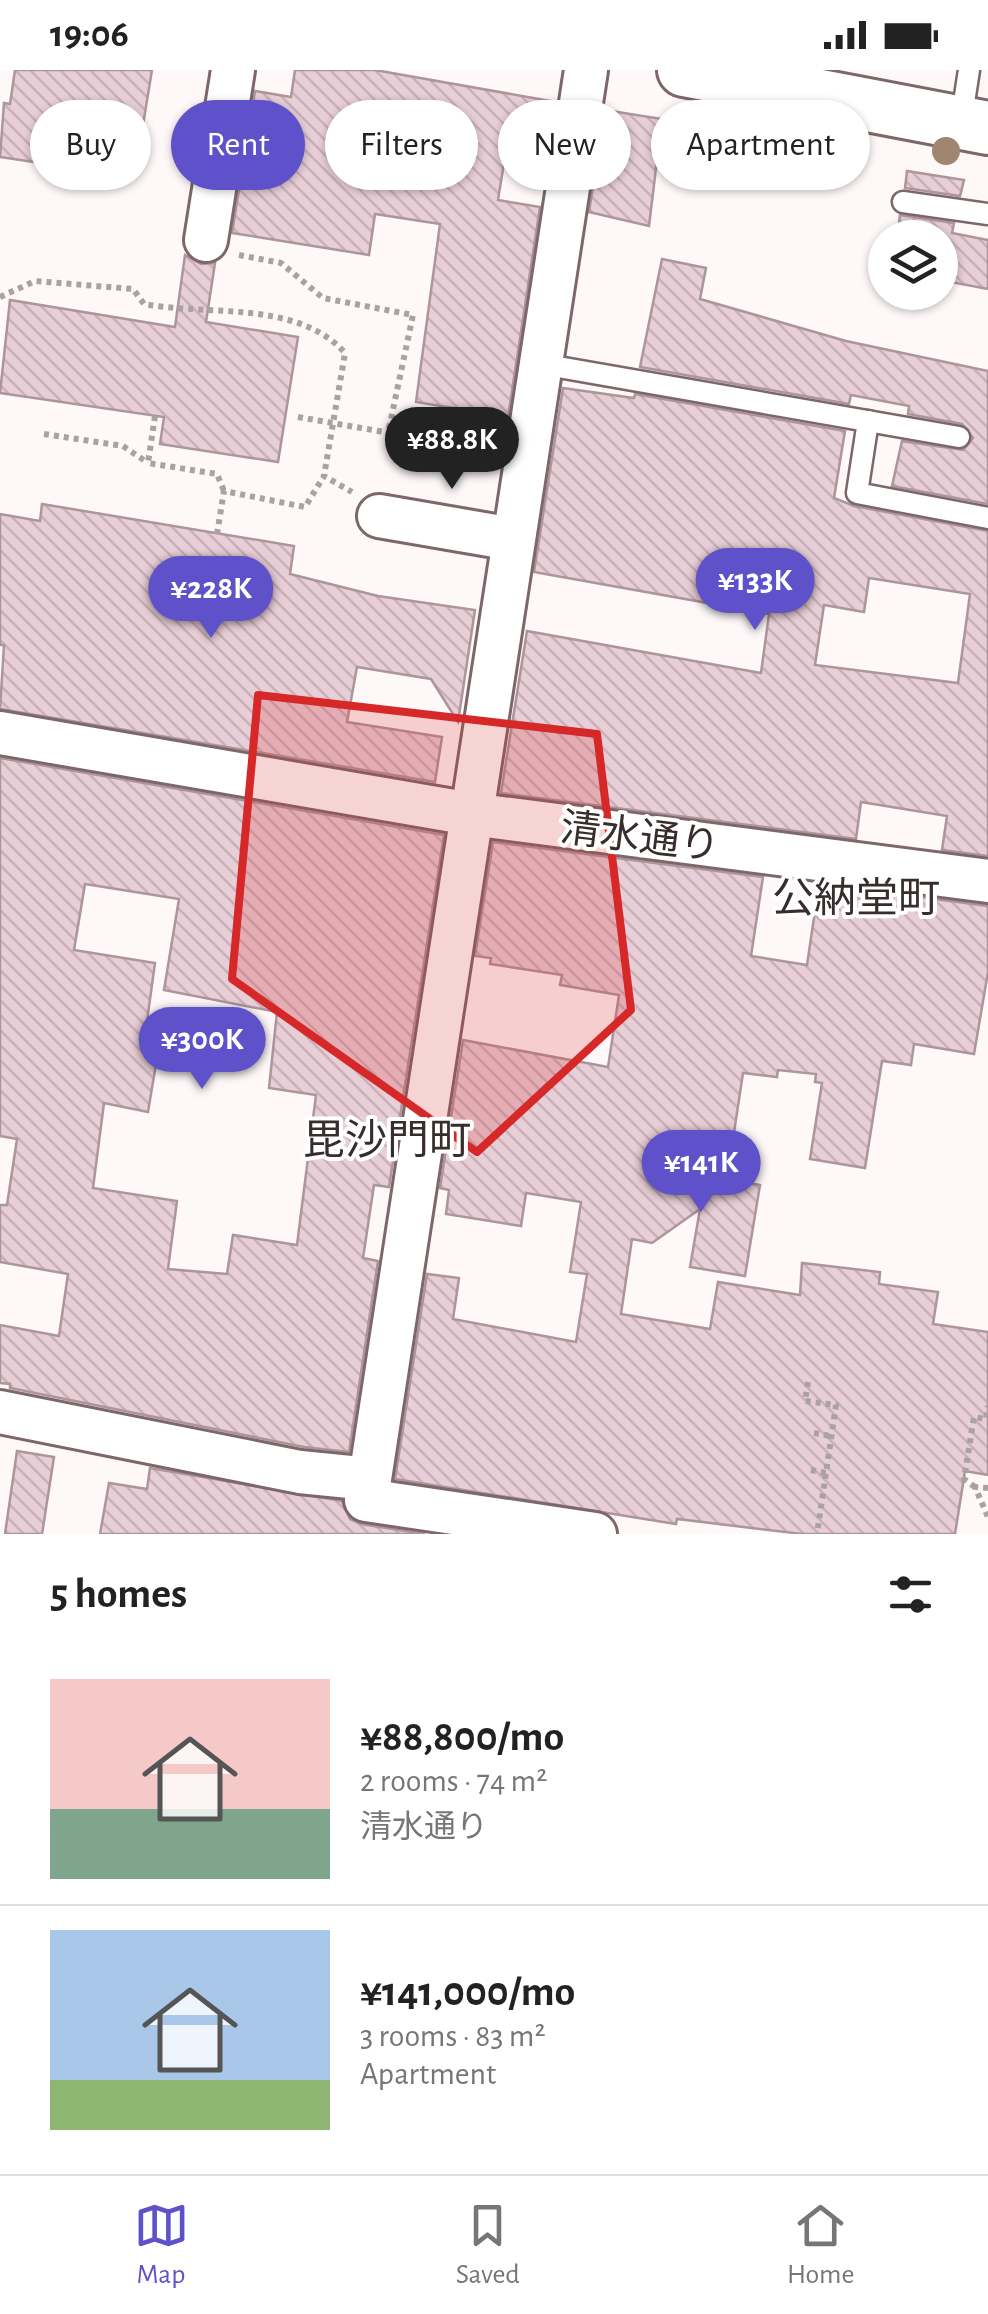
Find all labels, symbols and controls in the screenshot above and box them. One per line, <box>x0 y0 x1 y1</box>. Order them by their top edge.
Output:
text: 19:06 <box>50 16 129 54</box>
chip: Buy <box>30 100 151 190</box>
chip: Rent <box>171 100 305 190</box>
chip: Filters <box>325 100 478 190</box>
chip: New <box>498 100 631 190</box>
chip: Apartment <box>651 100 870 190</box>
map controls <box>868 220 958 310</box>
button: layers <box>868 220 958 310</box>
pin: ¥88.8K <box>371 407 533 492</box>
text: ¥88.8K <box>407 423 497 455</box>
pin: ¥133K <box>685 548 825 633</box>
pin: ¥228K <box>141 556 281 641</box>
text: ¥133K <box>718 564 792 596</box>
text: ¥228K <box>170 572 252 604</box>
street label: 清水通り <box>558 806 722 868</box>
district label: 公納堂町 <box>772 876 940 920</box>
pin: ¥300K <box>132 1007 272 1092</box>
text: ¥300K <box>161 1023 243 1055</box>
district label: 毘沙門町 <box>303 1119 471 1162</box>
pin: ¥141K <box>631 1130 771 1215</box>
text: ¥141K <box>664 1146 738 1178</box>
icon: filters <box>883 1567 938 1622</box>
text: 5 homes <box>50 1573 187 1615</box>
text: ¥88,800/mo <box>360 1716 564 1758</box>
icon: home <box>130 1719 250 1839</box>
text: 2 rooms · 74 m² <box>360 1765 547 1797</box>
text: 清水通り <box>360 1811 488 1843</box>
icon: home <box>130 1970 250 2090</box>
text: ¥141,000/mo <box>360 1971 575 2013</box>
text: 3 rooms · 83 m² <box>360 2020 546 2052</box>
text: Apartment <box>360 2058 496 2090</box>
tab: Map <box>134 2198 189 2292</box>
tab: Saved <box>456 2198 520 2292</box>
tab: Home <box>787 2198 854 2292</box>

